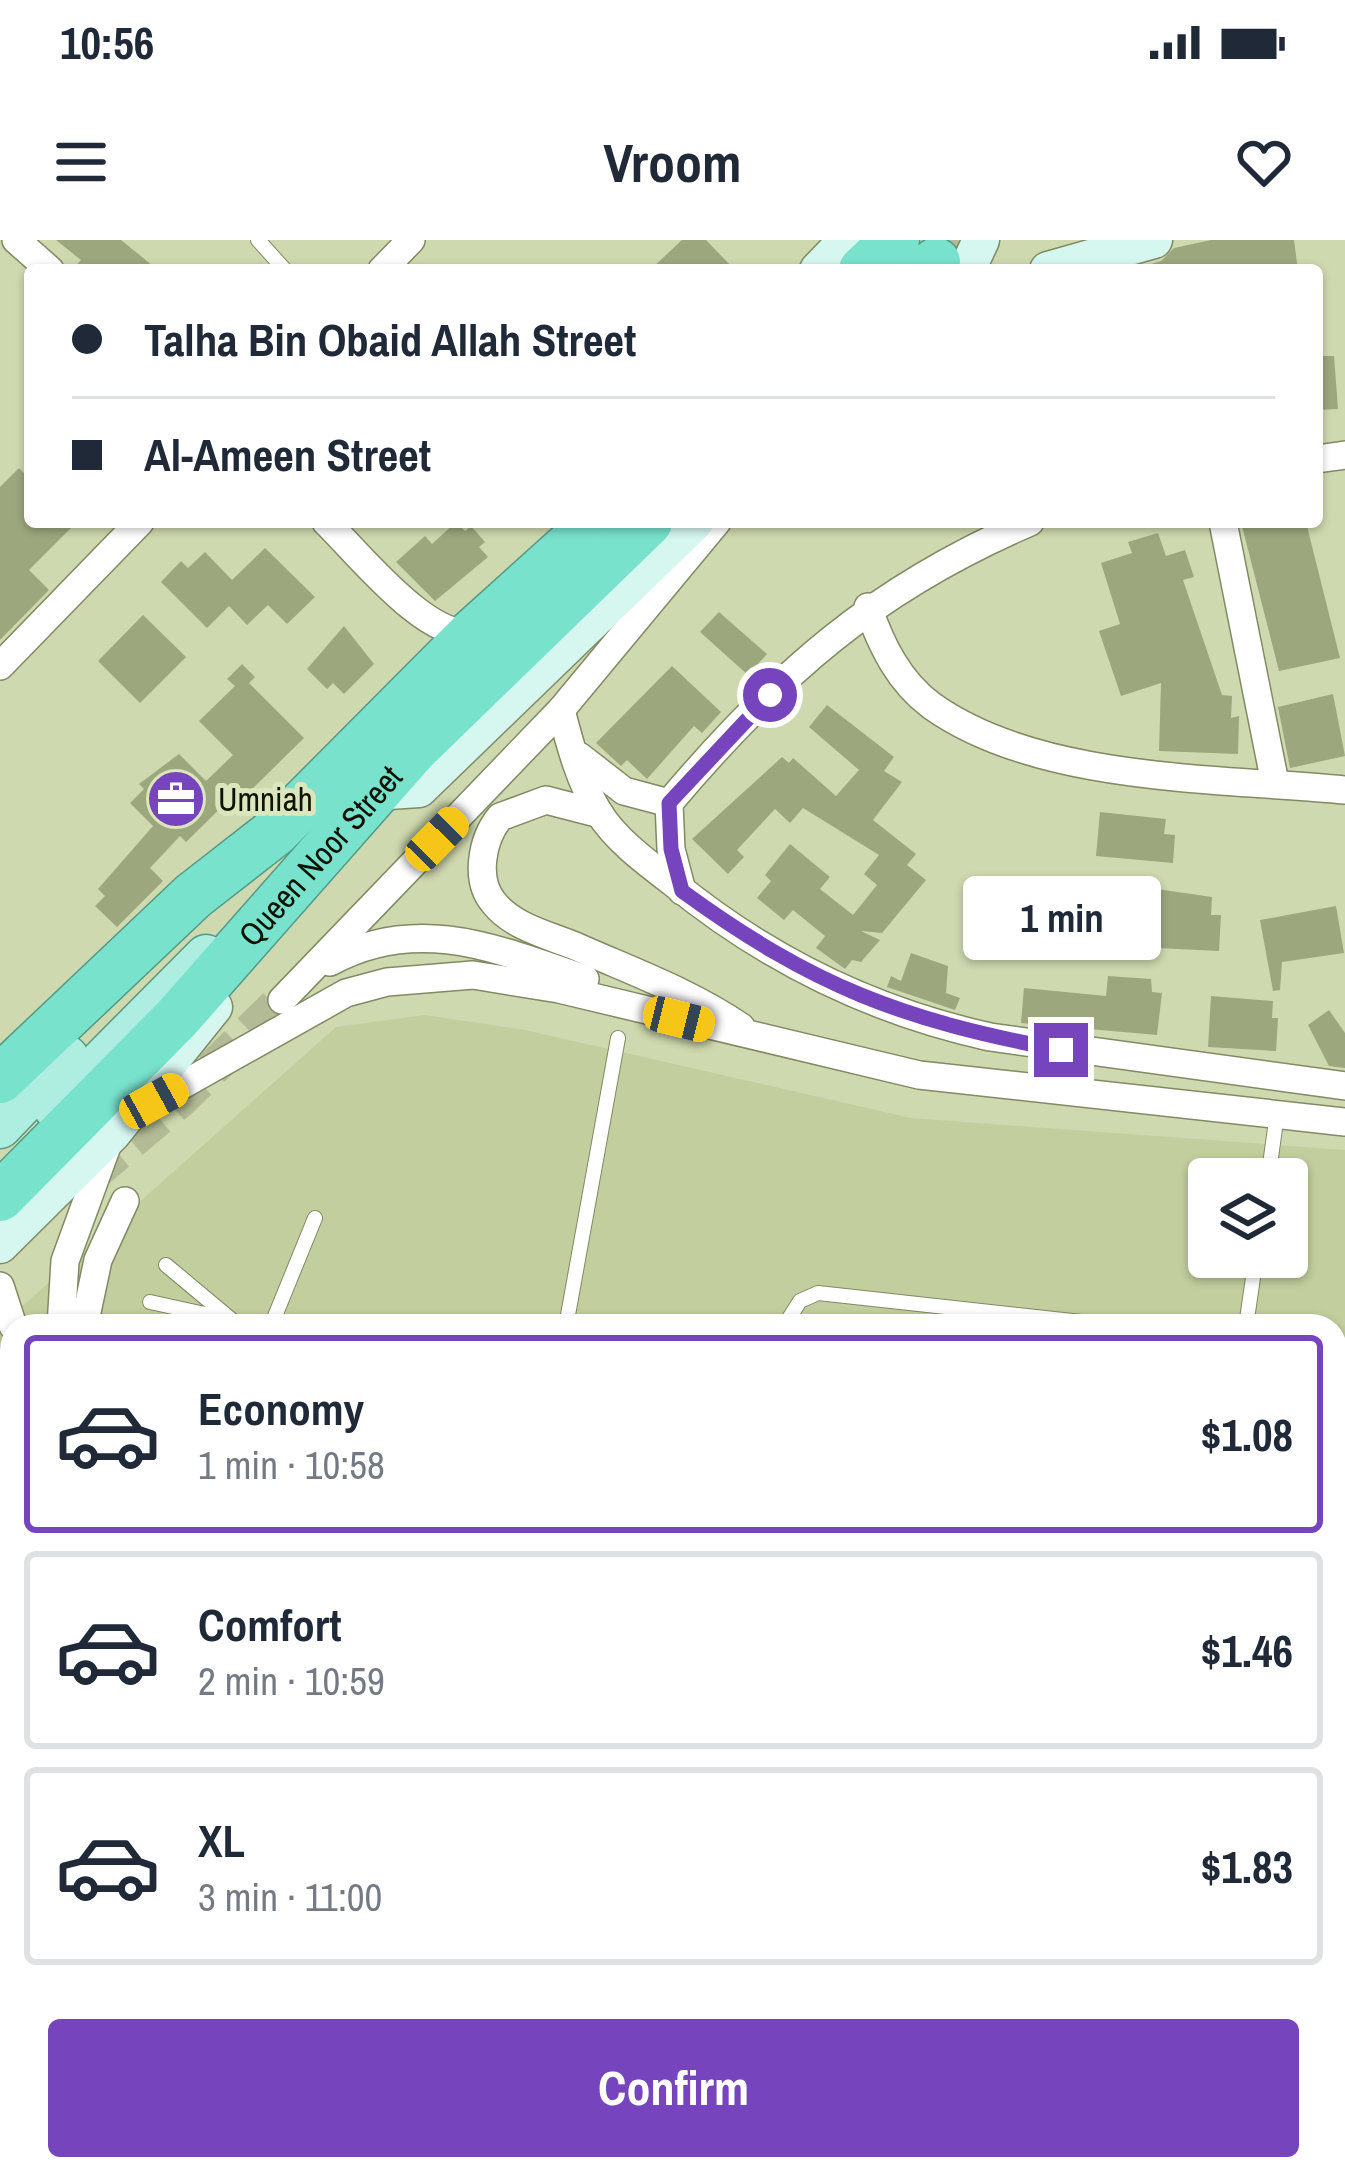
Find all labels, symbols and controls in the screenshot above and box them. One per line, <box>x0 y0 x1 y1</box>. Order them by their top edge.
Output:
text: 10:56 <box>60 12 154 73</box>
text: Vroom <box>604 126 741 199</box>
icon: menu <box>48 129 114 195</box>
icon: heart <box>1231 129 1297 195</box>
text: Talha Bin Obaid Allah Street <box>144 309 636 370</box>
text: Al-Ameen Street <box>144 424 431 485</box>
route start <box>743 668 797 722</box>
street label: Queen Noor Street <box>228 756 412 956</box>
office icon: Umniah <box>145 768 207 830</box>
place label: Umniah <box>218 777 313 821</box>
car <box>399 801 475 877</box>
callout: 1 min <box>962 876 1160 960</box>
text: 1 min <box>1020 892 1104 944</box>
car <box>640 993 718 1045</box>
route end <box>1034 1023 1088 1077</box>
car <box>114 1068 194 1134</box>
map controls <box>1188 1158 1308 1278</box>
button: layers <box>1188 1158 1308 1278</box>
text: Economy <box>198 1378 364 1439</box>
icon: car <box>54 1380 162 1488</box>
text: $1.08 <box>1201 1404 1293 1465</box>
text: 1 min · 10:58 <box>198 1439 385 1491</box>
text: Comfort <box>198 1594 341 1655</box>
icon: car <box>54 1596 162 1704</box>
text: $1.46 <box>1201 1620 1293 1681</box>
text: 2 min · 10:59 <box>198 1655 385 1707</box>
text: XL <box>198 1810 245 1871</box>
icon: car <box>54 1812 162 1920</box>
text: $1.83 <box>1201 1836 1293 1897</box>
text: 3 min · 11:00 <box>198 1871 382 1923</box>
button: Confirm <box>48 2019 1299 2157</box>

